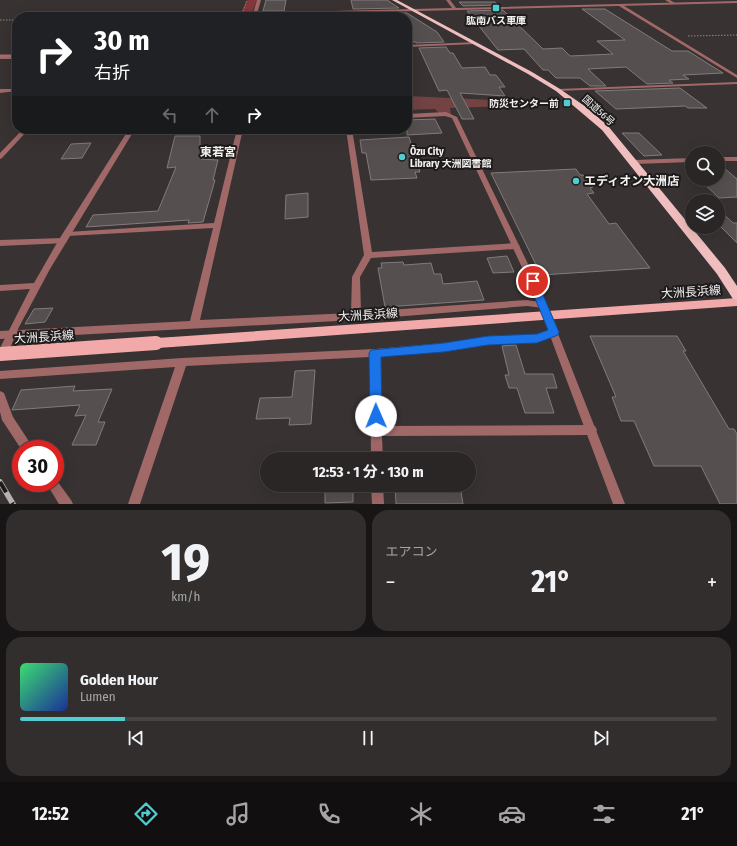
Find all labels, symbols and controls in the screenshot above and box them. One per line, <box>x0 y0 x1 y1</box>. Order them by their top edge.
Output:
marker: 肱南バス車庫 <box>491 3 501 13</box>
place label: 肱南バス車庫 <box>466 15 526 27</box>
text: 30 m <box>94 24 150 57</box>
icon: right <box>28 28 80 80</box>
text: 右折 <box>94 62 130 84</box>
street label: 国道56号 <box>580 93 617 128</box>
place label: 防災センター前 <box>489 98 559 110</box>
marker: 防災センター前 <box>562 98 572 108</box>
icon: left <box>159 104 181 126</box>
icon: ahead <box>201 104 223 126</box>
icon: right <box>243 104 265 126</box>
district label: 東若宮 <box>200 145 236 159</box>
place label: Ōzu City Library 大洲図書館 <box>410 145 492 170</box>
map controls <box>685 146 725 234</box>
button: search <box>685 146 725 186</box>
marker: Ōzu City Library 大洲図書館 <box>397 152 407 162</box>
place label: エディオン大洲店 <box>584 174 679 188</box>
marker: エディオン大洲店 <box>571 176 581 186</box>
button: layers <box>685 194 725 234</box>
pin <box>516 264 550 298</box>
icon: arrive <box>522 270 544 292</box>
street label: 大洲長浜線 <box>661 283 721 301</box>
street label: 大洲長浜線 <box>338 306 398 324</box>
street label: 大洲長浜線 <box>14 328 74 346</box>
position arrow <box>355 395 397 437</box>
speed limit sign: 30 <box>12 440 64 492</box>
text: 12:53 · 1 分 · 130 m <box>312 463 424 481</box>
text: 19 <box>161 531 210 594</box>
text: エアコン <box>386 544 438 559</box>
text: 21° <box>531 564 571 600</box>
text: − <box>386 569 395 596</box>
text: + <box>707 569 717 596</box>
text: km/h <box>171 589 200 604</box>
text: Golden Hour <box>80 671 158 689</box>
text: Lumen <box>80 689 116 704</box>
icon: previous <box>125 727 147 749</box>
icon: pause <box>357 727 379 749</box>
icon: next <box>590 727 612 749</box>
icon: directions <box>132 800 160 828</box>
icon: music <box>224 800 252 828</box>
icon: phone <box>315 800 343 828</box>
icon: climate <box>407 800 435 828</box>
icon: car <box>498 800 526 828</box>
icon: filters <box>590 800 618 828</box>
text: 12:52 <box>32 803 69 825</box>
text: 21° <box>681 803 705 825</box>

